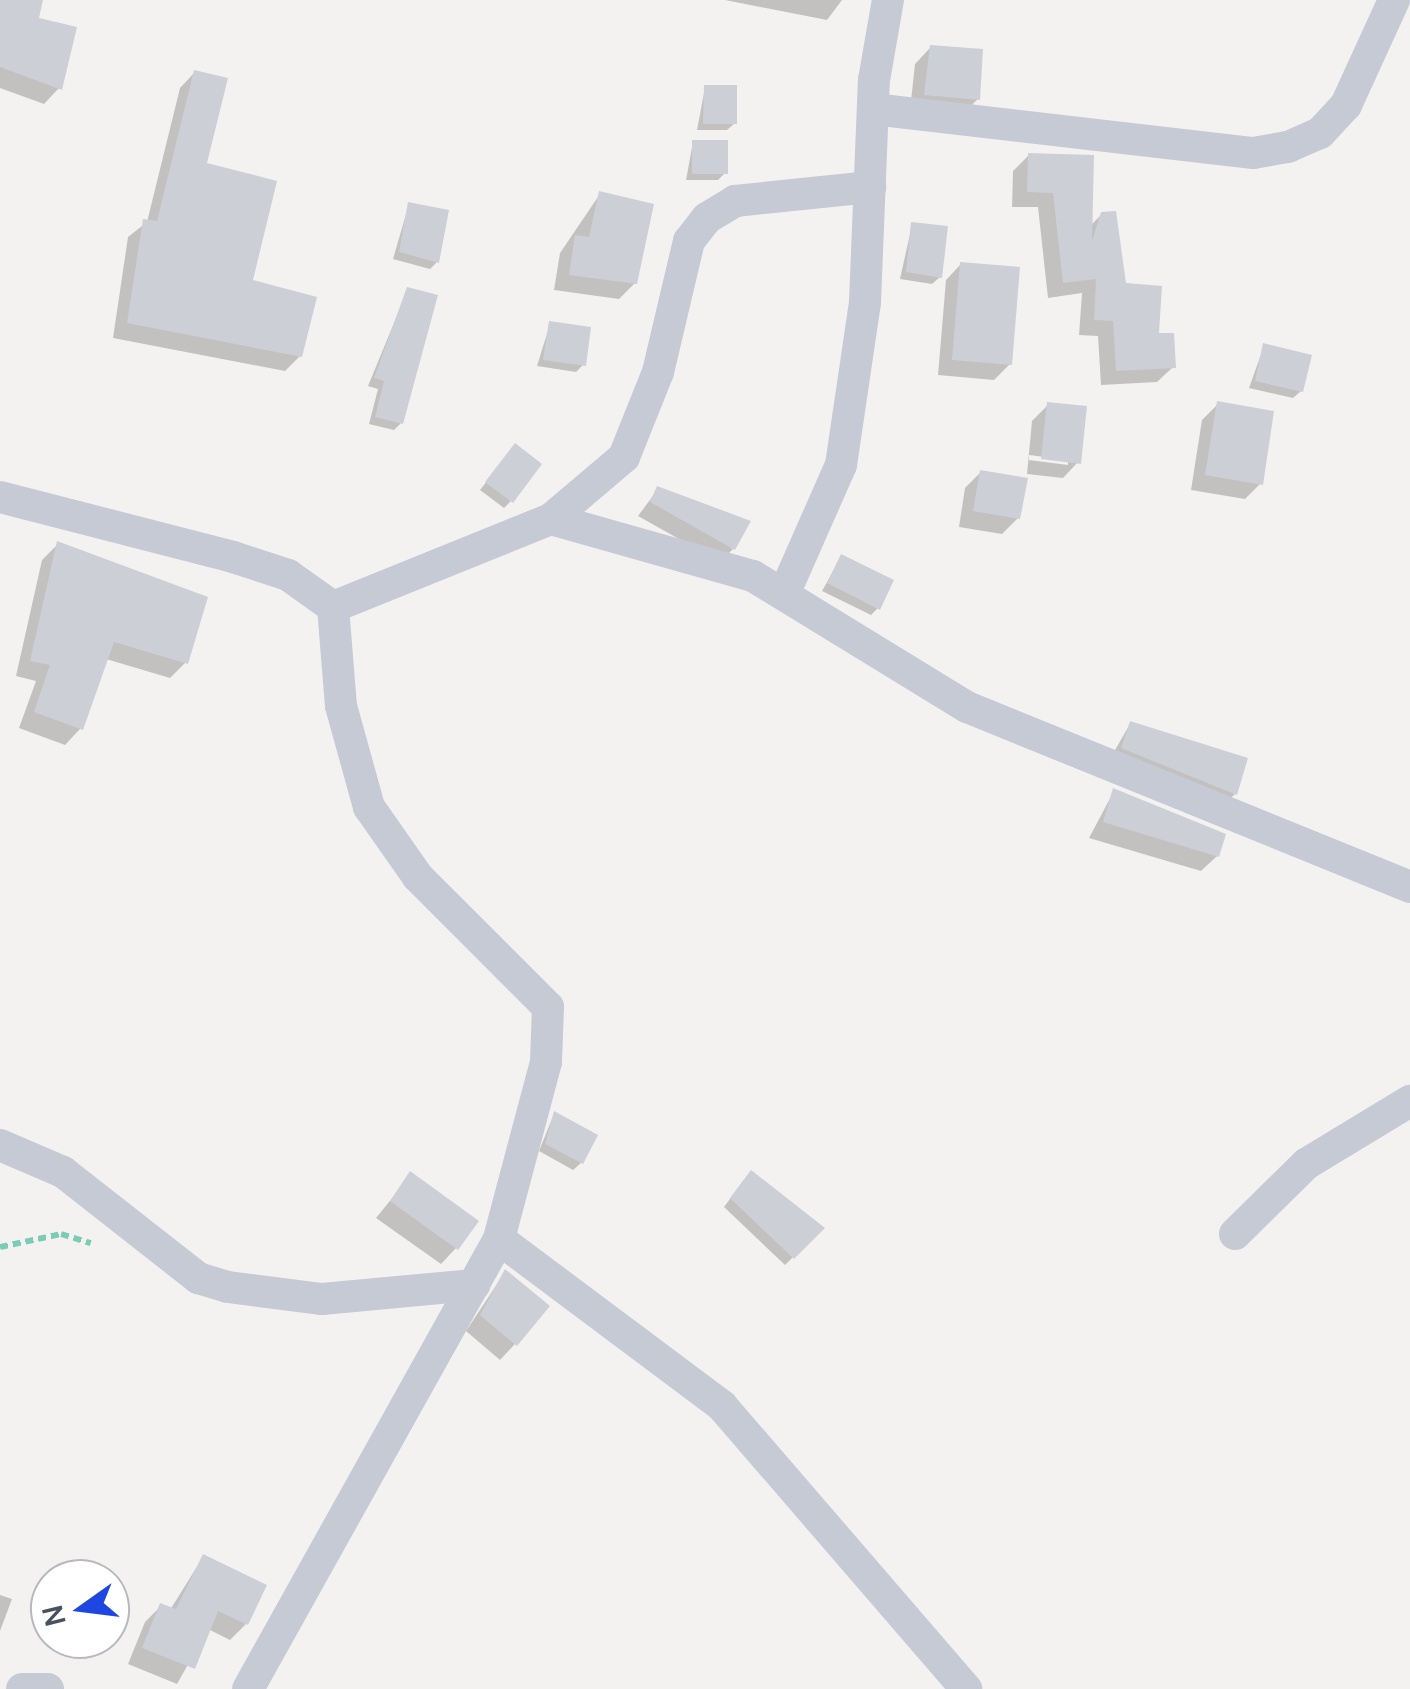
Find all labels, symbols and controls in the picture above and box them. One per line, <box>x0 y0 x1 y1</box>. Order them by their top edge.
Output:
north arrow <box>30 1559 130 1659</box>
text: N <box>32 1601 74 1630</box>

